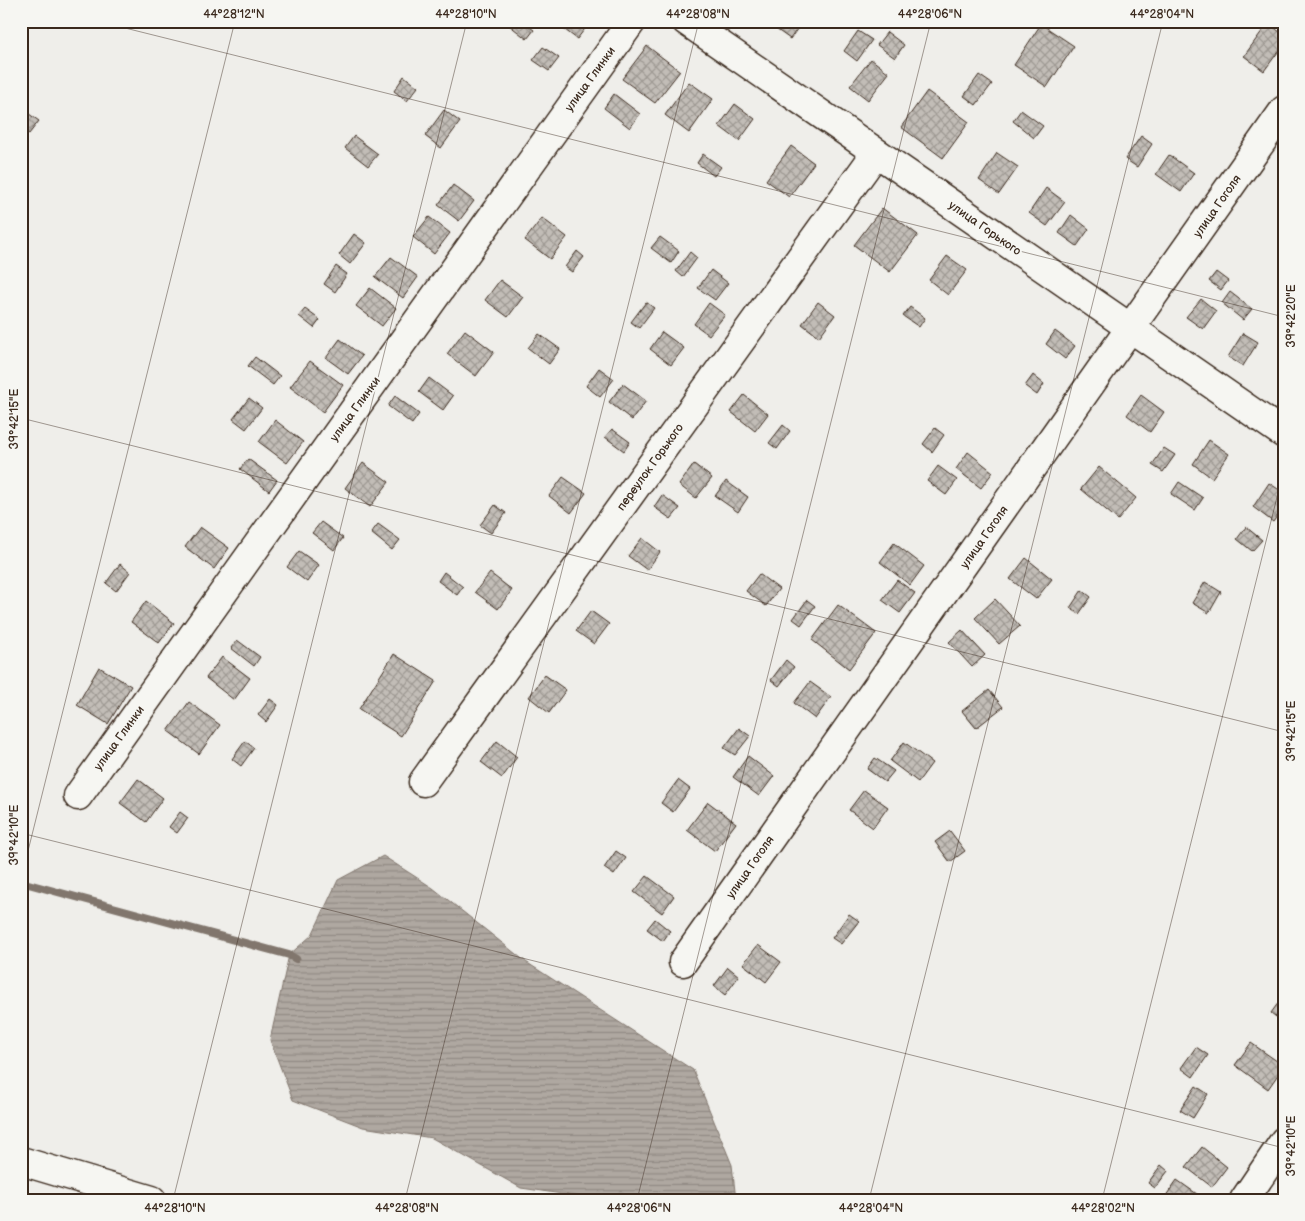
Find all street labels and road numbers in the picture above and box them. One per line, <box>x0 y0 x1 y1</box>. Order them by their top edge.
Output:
street label: улица Глинки <box>562 44 619 115</box>
street label: улица Гоголя <box>1190 172 1245 241</box>
street label: улица Горького <box>946 198 1024 259</box>
street label: улица Глинки <box>327 374 384 445</box>
street label: переулок Горького <box>614 421 687 514</box>
street label: улица Гоголя <box>957 503 1012 572</box>
street label: улица Глинки <box>91 703 148 774</box>
street label: улица Гоголя <box>723 833 778 902</box>

